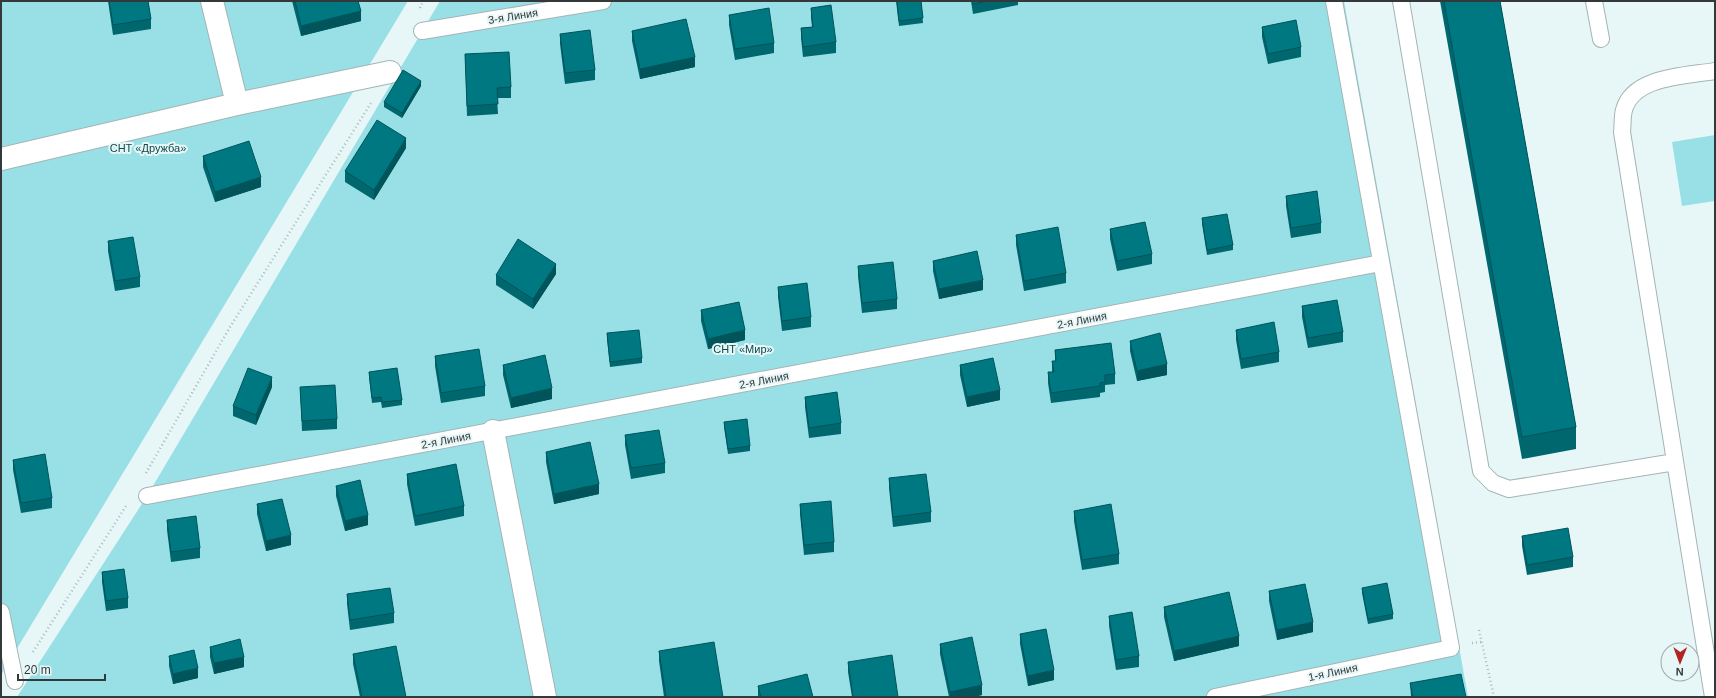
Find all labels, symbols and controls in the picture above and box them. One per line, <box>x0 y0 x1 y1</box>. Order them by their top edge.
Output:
street label: 3-я Линия <box>487 6 539 26</box>
park label: СНТ «Дружба» <box>110 142 186 154</box>
street label: 2-я Линия <box>1056 309 1108 331</box>
park label: СНТ «Мир» <box>713 343 773 355</box>
street label: 2-я Линия <box>738 369 790 391</box>
street label: 2-я Линия <box>420 429 472 451</box>
north arrow <box>1660 642 1700 682</box>
scale bar <box>18 656 105 682</box>
street label: 1-я Линия <box>1307 661 1359 683</box>
text: 20 m <box>24 663 51 677</box>
text: N <box>1676 666 1684 678</box>

